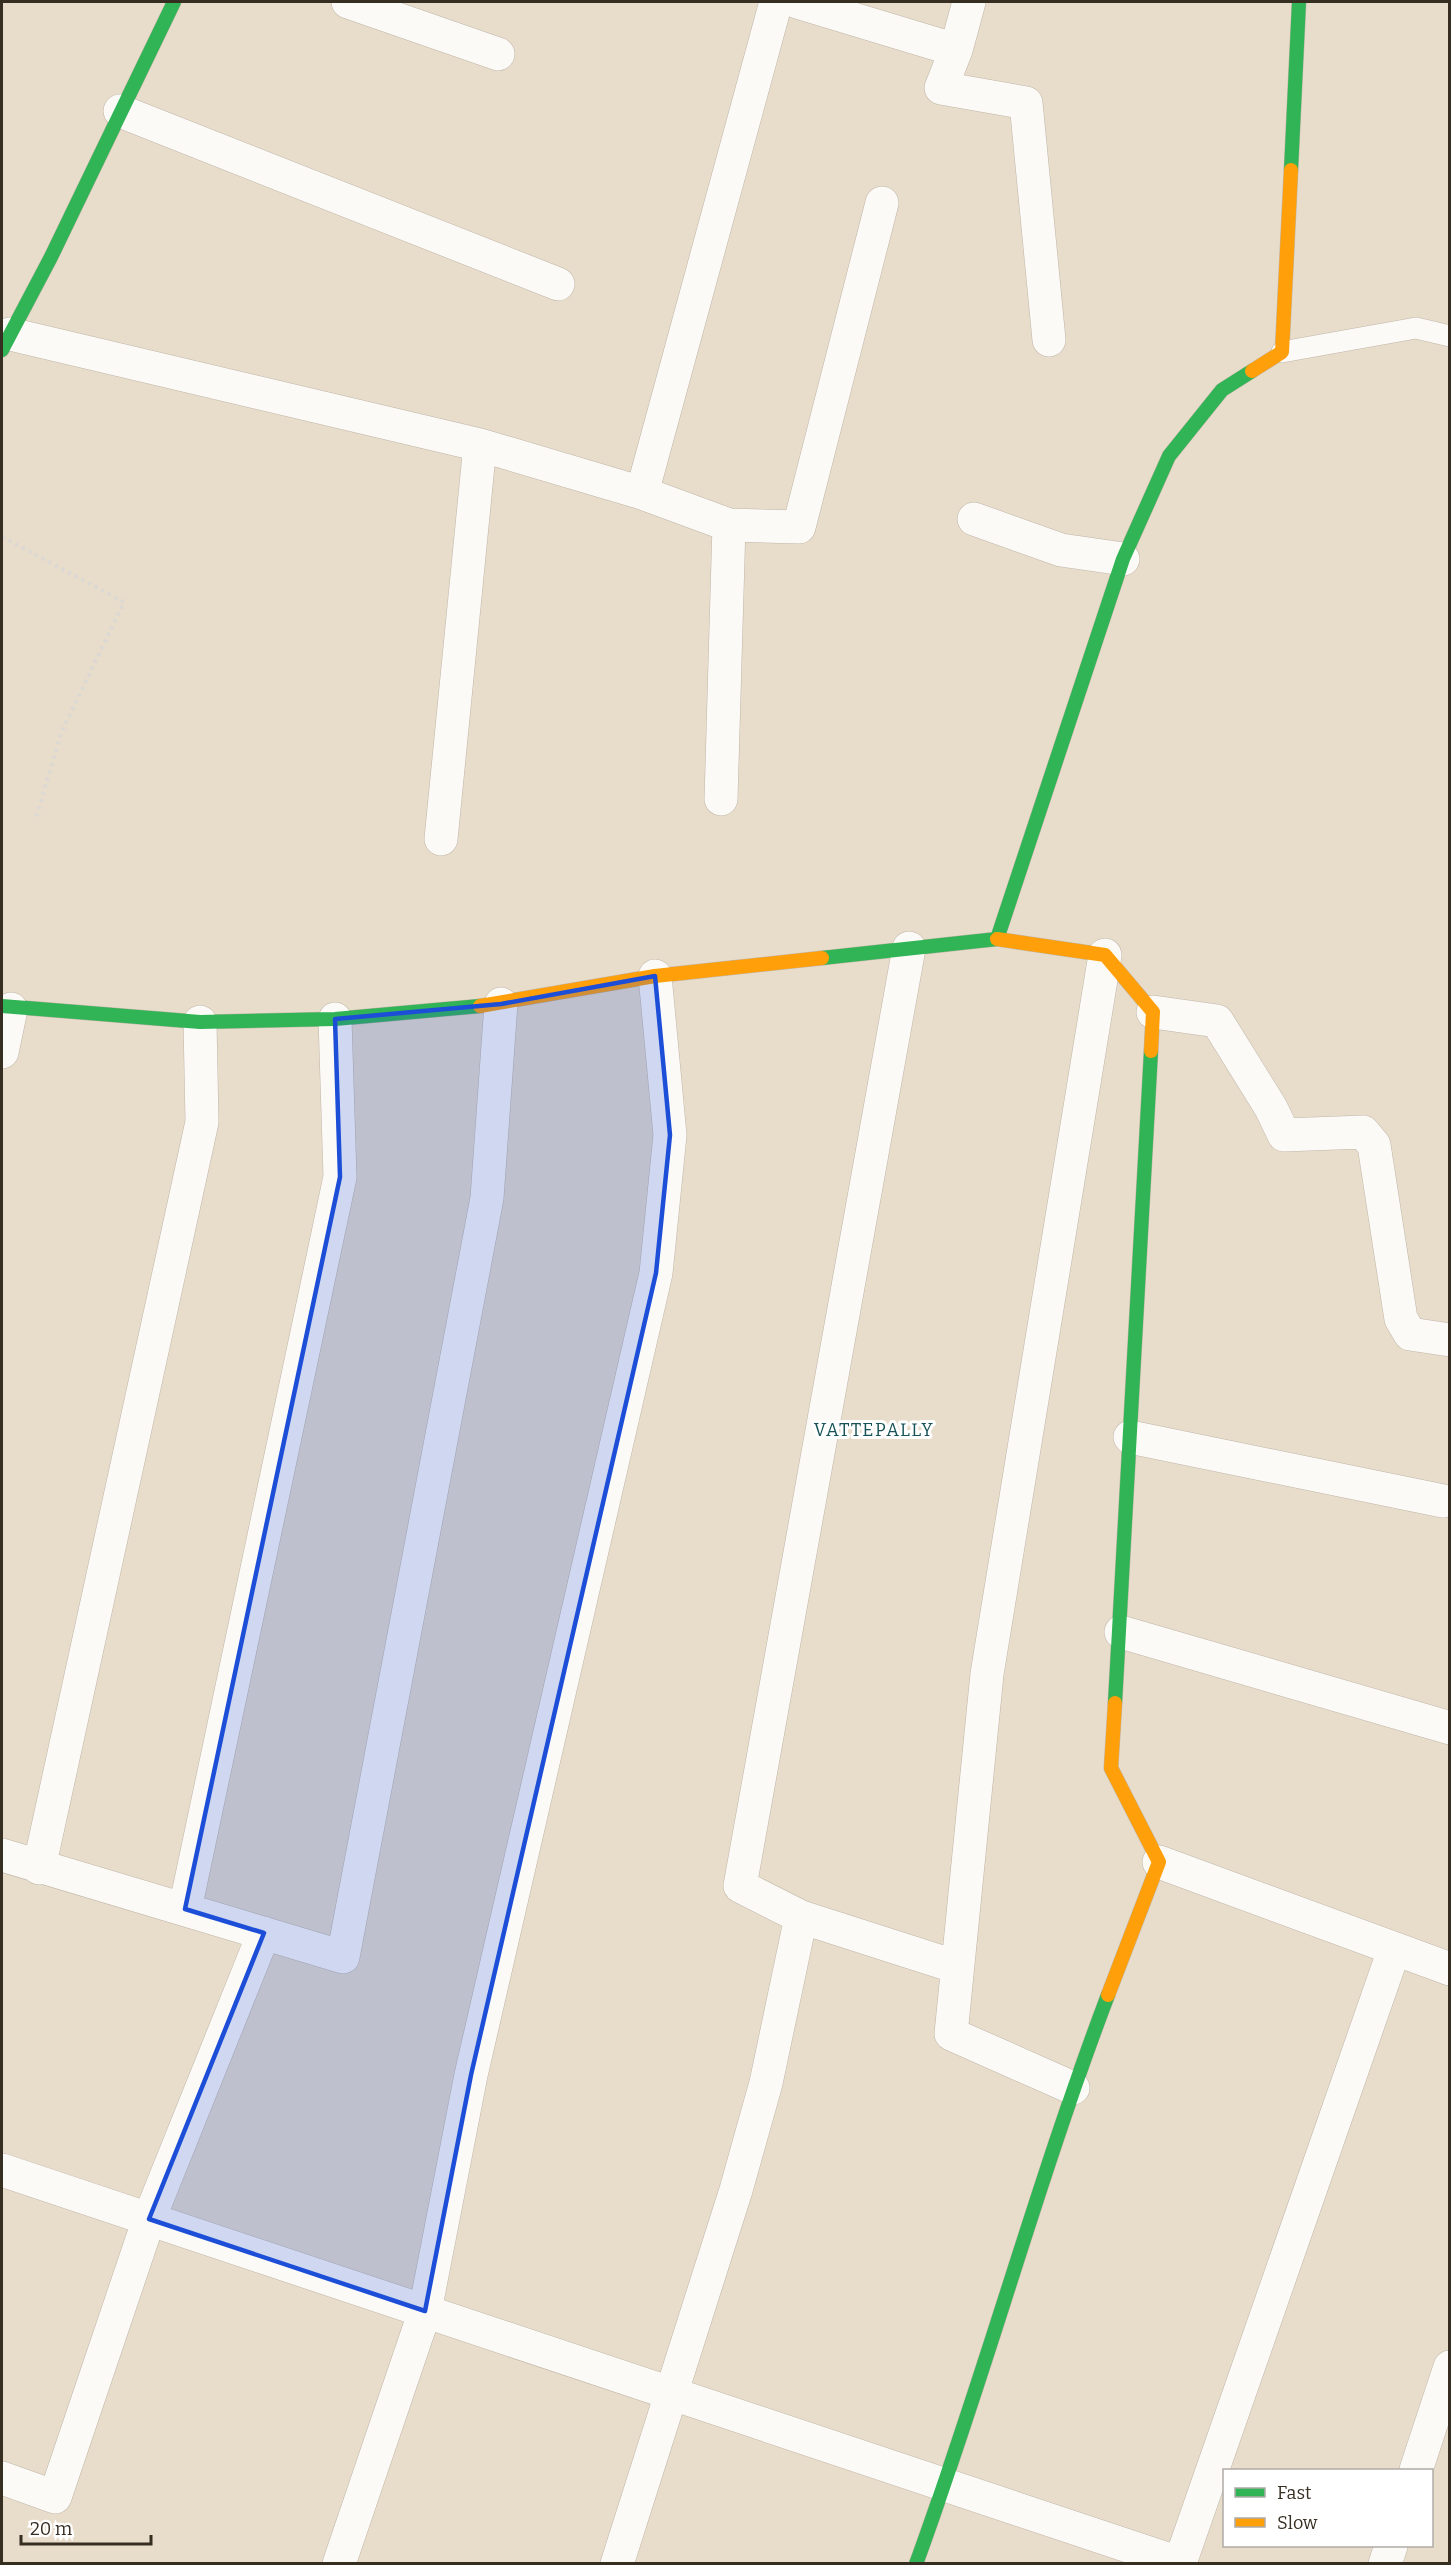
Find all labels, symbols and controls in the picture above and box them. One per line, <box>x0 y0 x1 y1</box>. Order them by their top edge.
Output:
district label: VATTEPALLY <box>814 1419 934 1441</box>
legend <box>1223 2469 1433 2547</box>
text: Fast <box>1277 2482 1312 2504</box>
scale bar <box>21 2508 152 2546</box>
text: Slow <box>1277 2512 1318 2534</box>
text: 20 m <box>30 2518 72 2540</box>

